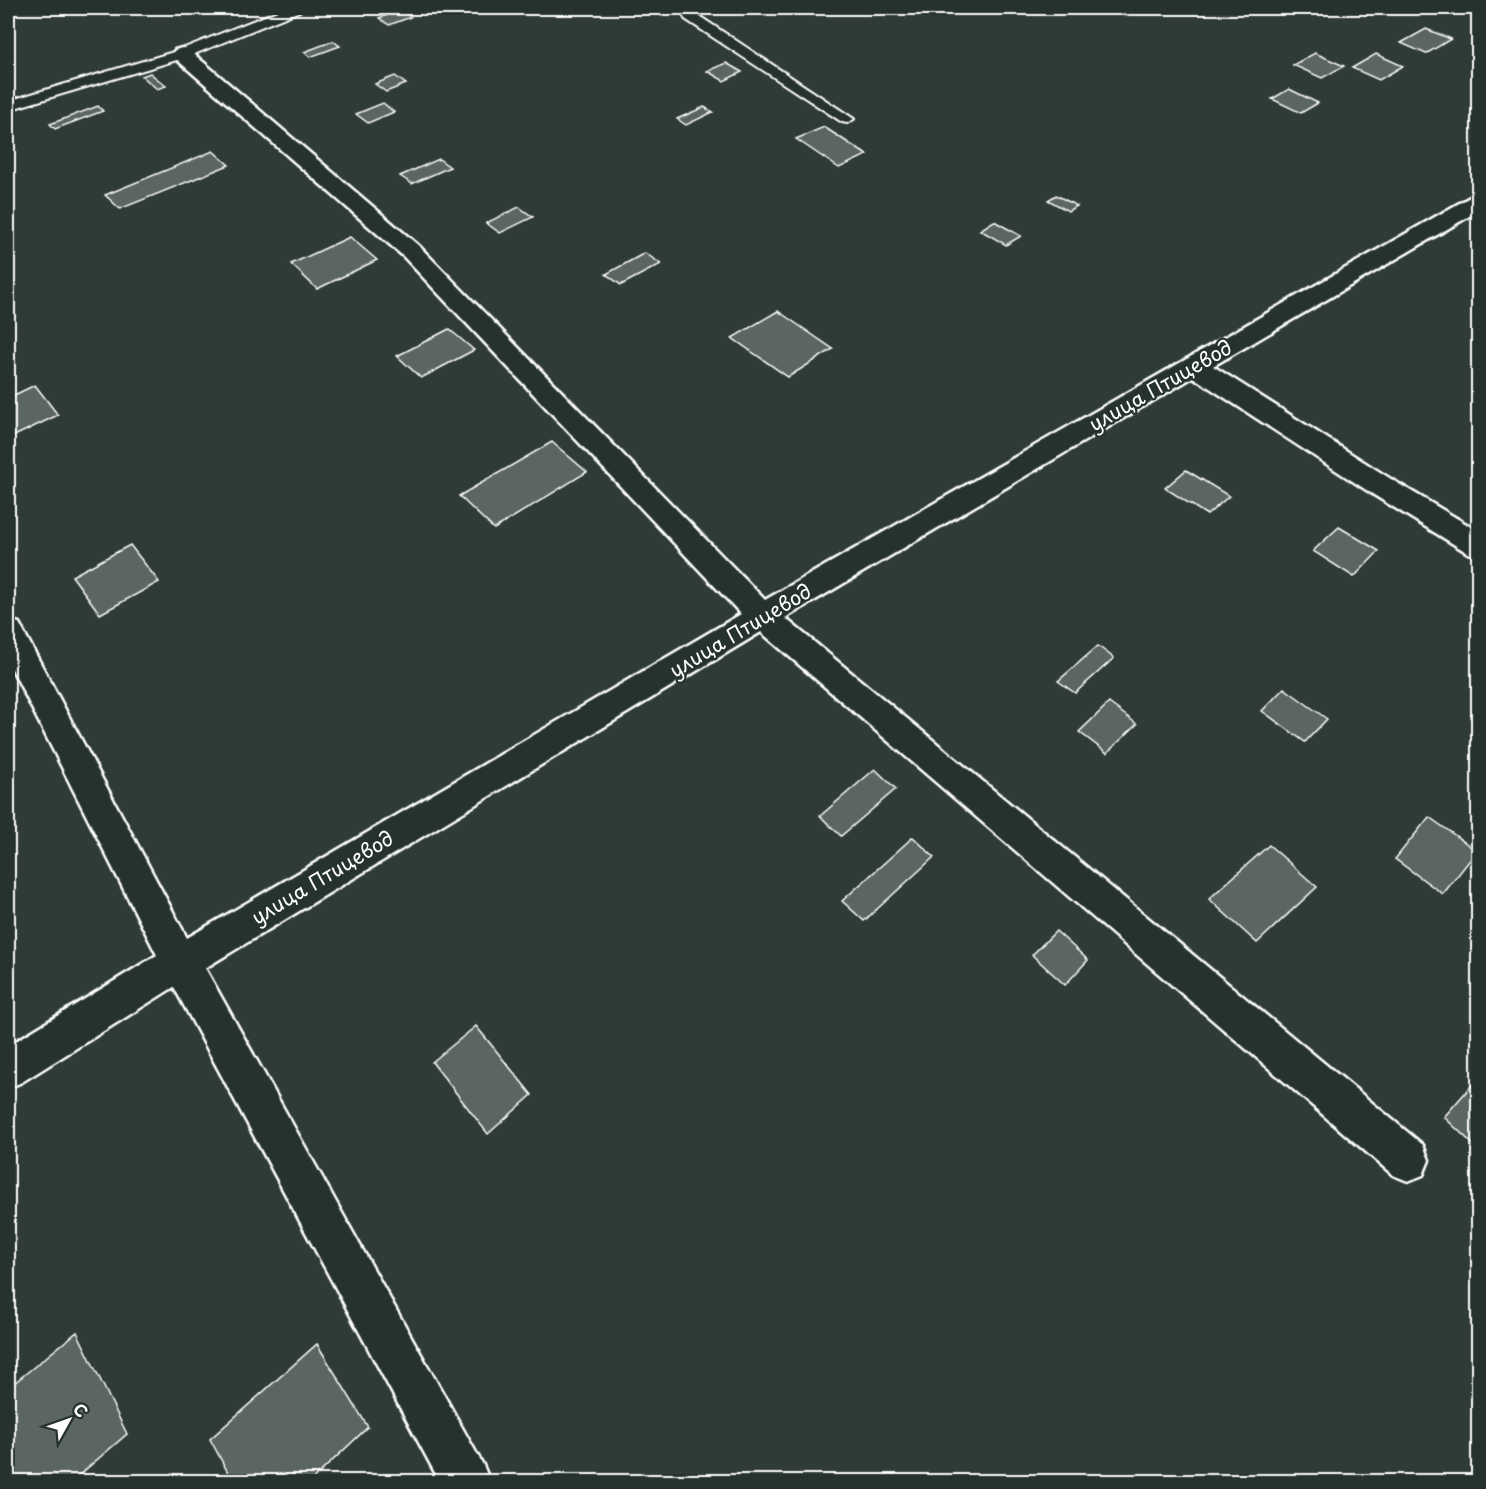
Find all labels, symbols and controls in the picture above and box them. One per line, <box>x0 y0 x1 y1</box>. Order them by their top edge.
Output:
street label: улица Птицевод <box>1083 332 1237 438</box>
street label: улица Птицевод <box>663 576 817 684</box>
street label: улица Птицевод <box>245 823 399 931</box>
north arrow <box>39 1390 99 1450</box>
text: С <box>68 1397 94 1422</box>

